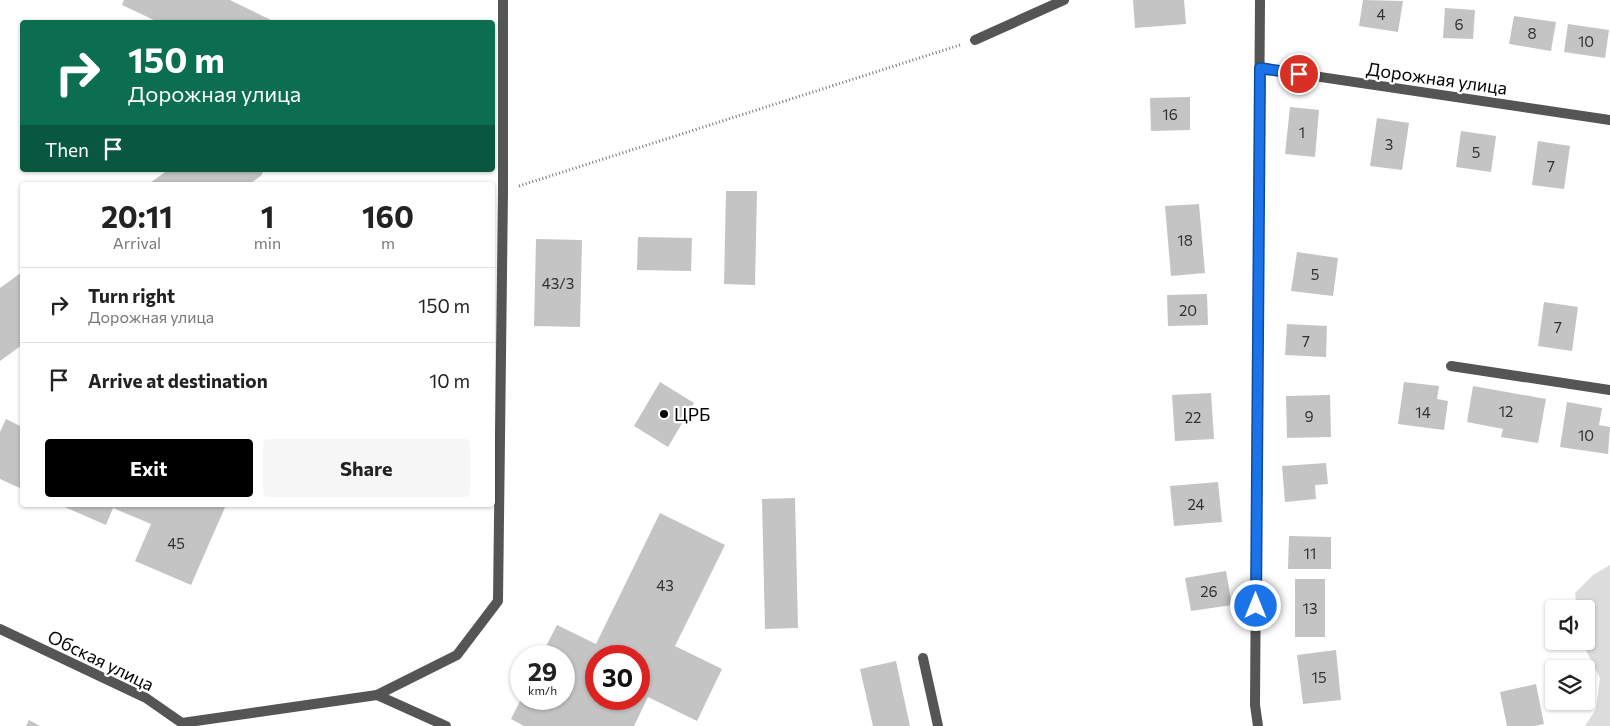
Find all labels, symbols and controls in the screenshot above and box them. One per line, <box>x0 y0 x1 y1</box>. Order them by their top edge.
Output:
house number: 4 <box>1377 5 1386 23</box>
house number: 6 <box>1454 15 1464 33</box>
house number: 8 <box>1527 24 1537 42</box>
house number: 10 <box>1578 32 1594 50</box>
text: 150 m <box>128 37 225 80</box>
icon: right <box>45 40 110 105</box>
pin <box>1278 53 1320 95</box>
street label: Дорожная улица <box>1365 57 1509 99</box>
icon: arrive <box>1285 60 1313 88</box>
text: Дорожная улица <box>128 80 301 107</box>
house number: 16 <box>1162 105 1178 123</box>
house number: 1 <box>1299 123 1305 141</box>
icon: arrive <box>99 135 127 163</box>
house number: 3 <box>1385 135 1393 153</box>
text: Then <box>45 138 89 161</box>
house number: 5 <box>1472 143 1480 161</box>
house number: 7 <box>1547 157 1555 175</box>
text: 20:11 <box>101 197 173 234</box>
text: 1 <box>261 197 274 234</box>
text: 160 <box>362 197 414 234</box>
house number: 18 <box>1177 231 1193 249</box>
text: Arrival <box>113 233 161 252</box>
text: min <box>254 233 281 252</box>
text: m <box>381 233 395 252</box>
house number: 5 <box>1311 265 1319 283</box>
house number: 43/3 <box>542 274 574 292</box>
text: Turn right <box>88 284 175 307</box>
icon: right <box>45 291 73 319</box>
text: 150 m <box>418 294 470 317</box>
house number: 20 <box>1179 301 1197 319</box>
text: Дорожная улица <box>88 307 214 326</box>
house number: 7 <box>1554 318 1562 336</box>
house number: 7 <box>1302 332 1310 350</box>
icon: arrive <box>45 366 73 394</box>
text: Arrive at destination <box>88 369 268 392</box>
text: 10 m <box>429 369 470 392</box>
house number: 12 <box>1499 402 1513 420</box>
place label: ЦРБ <box>674 403 710 425</box>
house number: 14 <box>1415 403 1431 421</box>
house number: 9 <box>1304 407 1314 425</box>
marker: ЦРБ <box>658 408 670 420</box>
house number: 22 <box>1185 408 1201 426</box>
house number: 10 <box>1578 426 1594 444</box>
button: Exit <box>45 439 253 497</box>
button: Share <box>263 439 470 497</box>
house number: 24 <box>1187 495 1205 513</box>
house number: 45 <box>167 534 185 552</box>
house number: 11 <box>1304 544 1316 562</box>
house number: 43 <box>656 576 674 594</box>
position arrow <box>1229 579 1281 631</box>
house number: 26 <box>1200 582 1218 600</box>
house number: 13 <box>1303 599 1317 617</box>
map controls <box>1545 600 1595 710</box>
button: sound <box>1545 600 1595 650</box>
street label: Обская улица <box>44 625 158 695</box>
speed limit sign: 30 <box>585 645 650 710</box>
text: 29 <box>528 656 557 686</box>
button: layers <box>1545 660 1595 710</box>
house number: 15 <box>1311 668 1327 686</box>
text: km/h <box>528 683 557 697</box>

